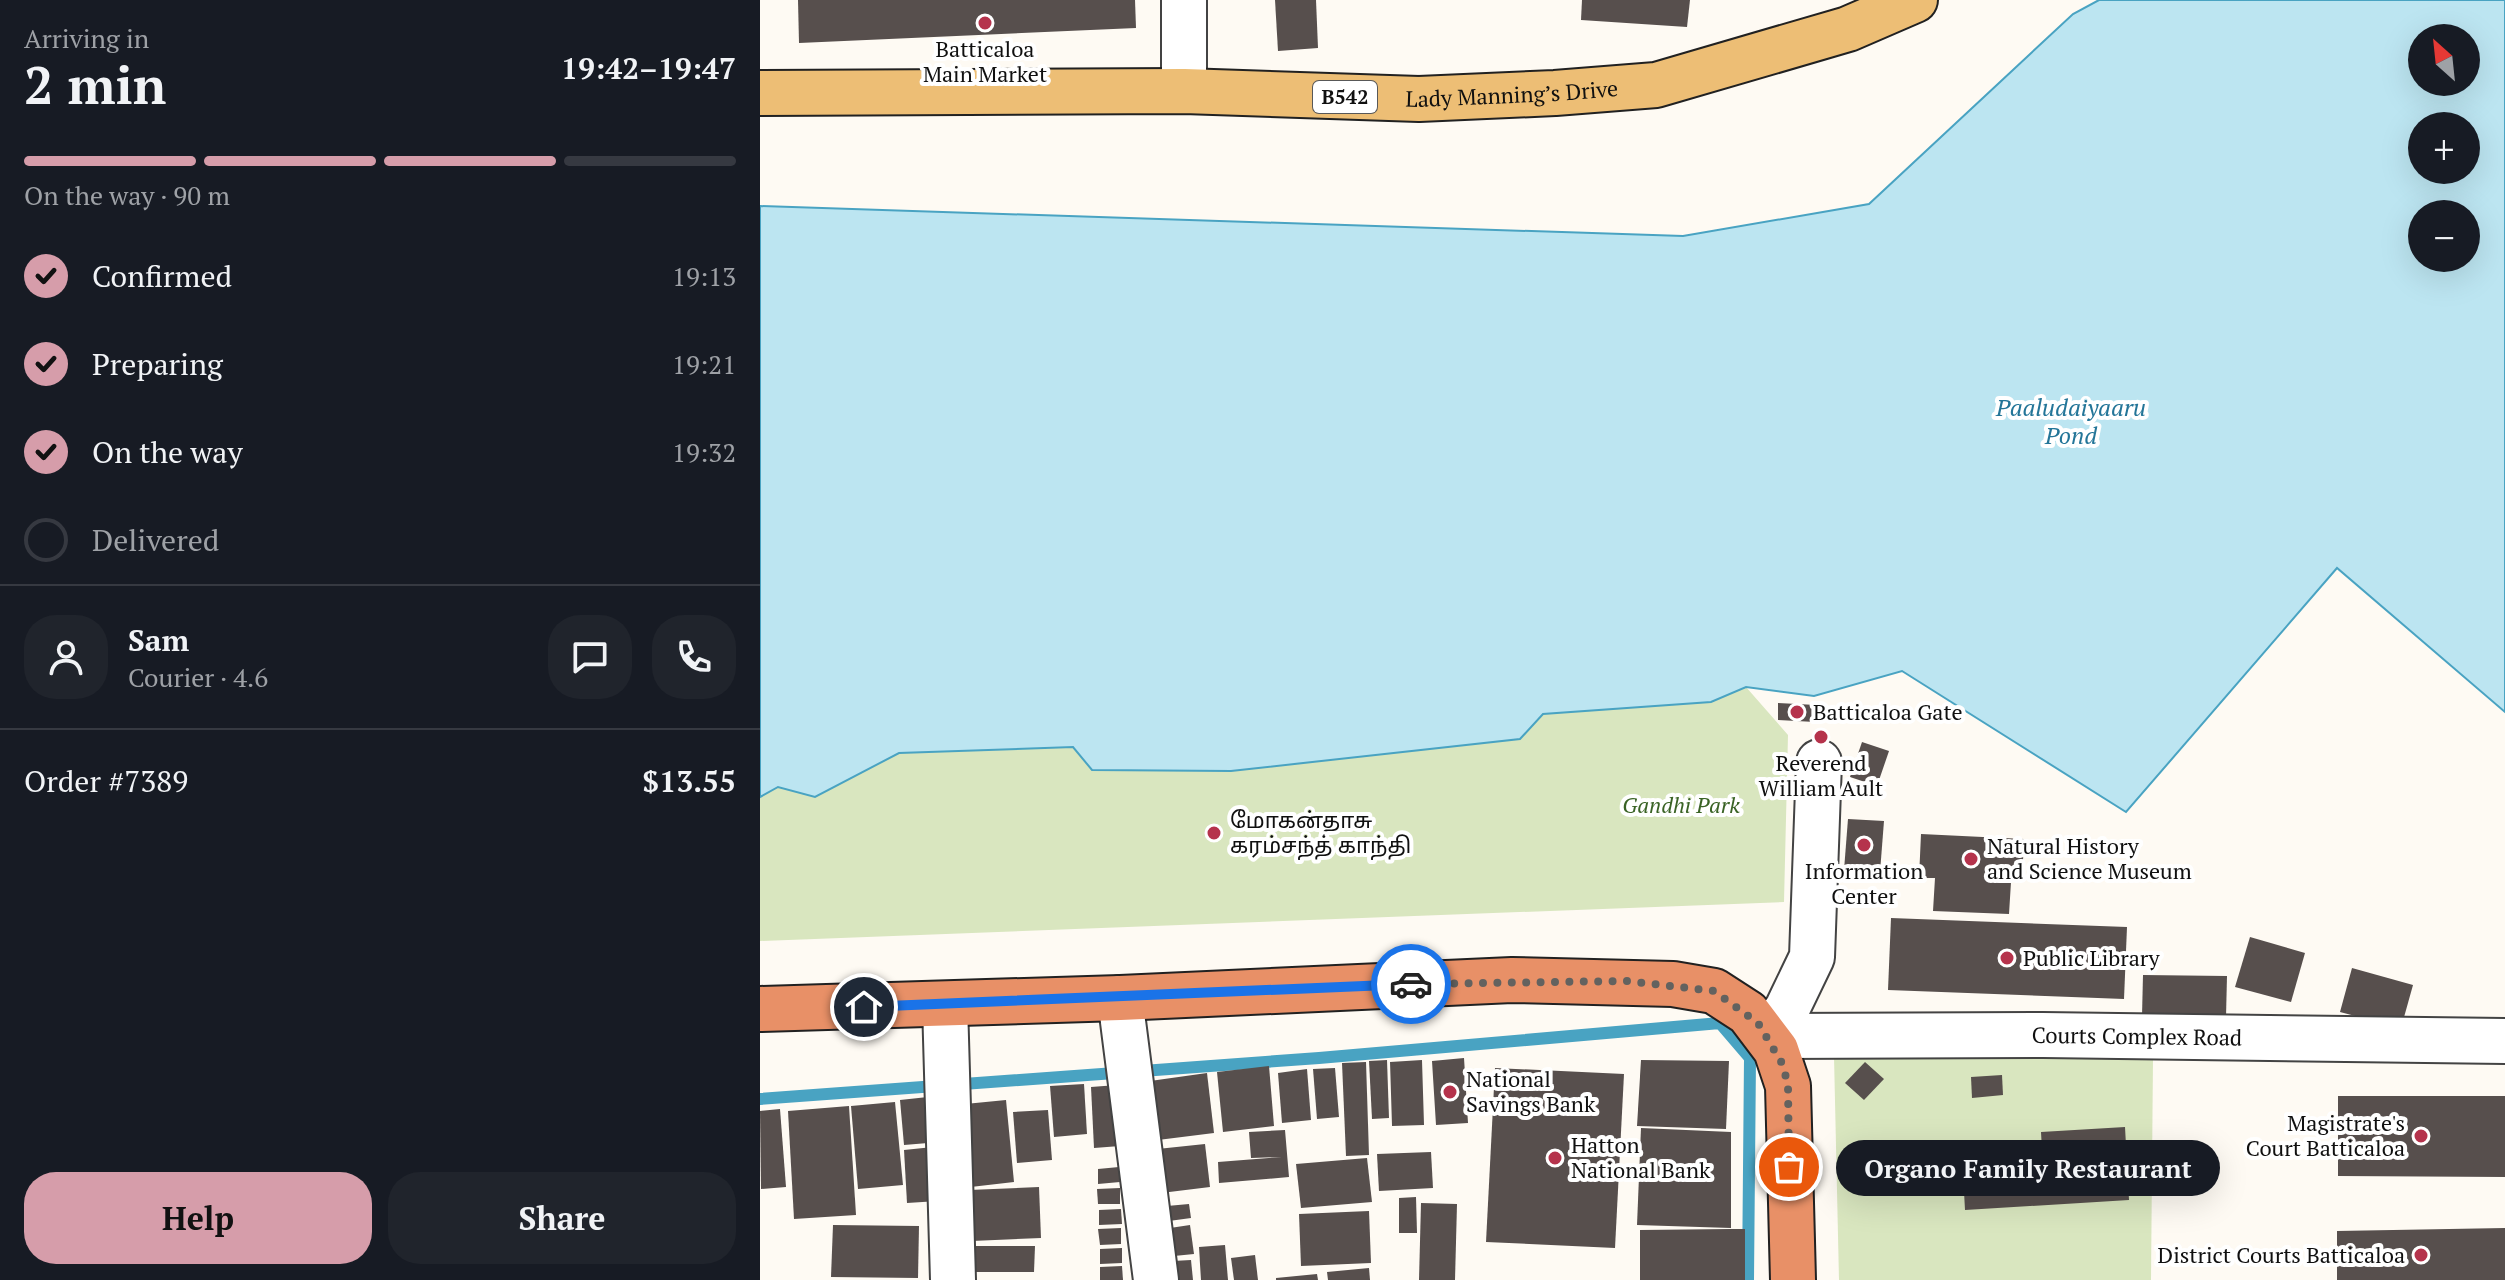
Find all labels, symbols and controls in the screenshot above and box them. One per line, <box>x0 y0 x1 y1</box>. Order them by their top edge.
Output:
marker: Batticaloa Main Market <box>976 14 994 32</box>
text: Arriving in <box>24 21 149 55</box>
north arrow <box>2408 24 2480 96</box>
map controls <box>2408 24 2480 272</box>
place label: Batticaloa Main Market <box>923 34 1047 88</box>
text: 19:42–19:47 <box>561 48 736 88</box>
text: 2 min <box>24 50 166 119</box>
street label: Lady Manning’s Drive <box>1405 73 1619 113</box>
road number: B542 <box>1313 81 1377 113</box>
button: + <box>2408 112 2480 184</box>
text: On the way · 90 m <box>24 178 230 212</box>
button: − <box>2408 200 2480 272</box>
icon: check <box>24 254 68 298</box>
text: Confirmed <box>92 256 232 296</box>
text: 19:13 <box>672 259 736 293</box>
icon: check <box>24 342 68 386</box>
text: Preparing <box>92 344 223 384</box>
text: 19:21 <box>672 347 736 381</box>
water label: Paaludaiyaaru Pond <box>1995 391 2146 451</box>
icon: check <box>24 430 68 474</box>
text: On the way <box>92 432 243 472</box>
text: 19:32 <box>672 435 736 469</box>
text: Delivered <box>92 520 219 560</box>
button: person <box>24 615 108 699</box>
button: chat <box>548 615 632 699</box>
button: phone <box>652 615 736 699</box>
text: Sam <box>128 620 189 660</box>
text: Courier · 4.6 <box>128 660 268 694</box>
place label: Batticaloa Gate <box>1813 697 1963 726</box>
marker: Batticaloa Gate <box>1788 703 1806 721</box>
marker: Reverend William Ault <box>1812 728 1830 746</box>
place label: Reverend William Ault <box>1759 748 1883 802</box>
text: Order #7389 <box>24 761 188 801</box>
text: $13.55 <box>642 761 736 801</box>
park label: Gandhi Park <box>1622 790 1740 819</box>
place label: மோகன்தாசு கரம்சந்த் காந்தி <box>1230 805 1411 860</box>
marker: மோகன்தாசு கரம்சந்த் காந்தி <box>1205 824 1223 842</box>
place label: Natural History and Science Museum <box>1987 831 2192 885</box>
marker: Information Center <box>1855 836 1873 854</box>
marker: Natural History and Science Museum <box>1962 850 1980 868</box>
place label: Information Center <box>1805 856 1923 910</box>
place label: Public Library <box>2023 943 2161 972</box>
courier <box>1371 944 1451 1024</box>
marker: Public Library <box>1998 949 2016 967</box>
icon: car <box>1389 962 1433 1006</box>
pin <box>830 973 898 1041</box>
icon: home <box>842 985 886 1029</box>
street label: Courts Complex Road <box>2032 1020 2242 1052</box>
place label: National Savings Bank <box>1466 1064 1596 1118</box>
marker: National Savings Bank <box>1441 1083 1459 1101</box>
place label: Magistrate's Court Batticaloa <box>2246 1108 2405 1162</box>
marker: Magistrate's Court Batticaloa <box>2412 1127 2430 1145</box>
place label: Hatton National Bank <box>1571 1130 1711 1184</box>
pin <box>1755 1133 1823 1201</box>
callout: Organo Family Restaurant <box>1837 1139 2221 1195</box>
icon: bag <box>1767 1145 1811 1189</box>
marker: Hatton National Bank <box>1546 1149 1564 1167</box>
text: Organo Family Restaurant <box>1864 1151 2192 1185</box>
button: Help <box>24 1172 372 1264</box>
button: Share <box>388 1172 736 1264</box>
place label: District Courts Batticaloa <box>2158 1240 2405 1269</box>
marker: District Courts Batticaloa <box>2412 1246 2430 1264</box>

